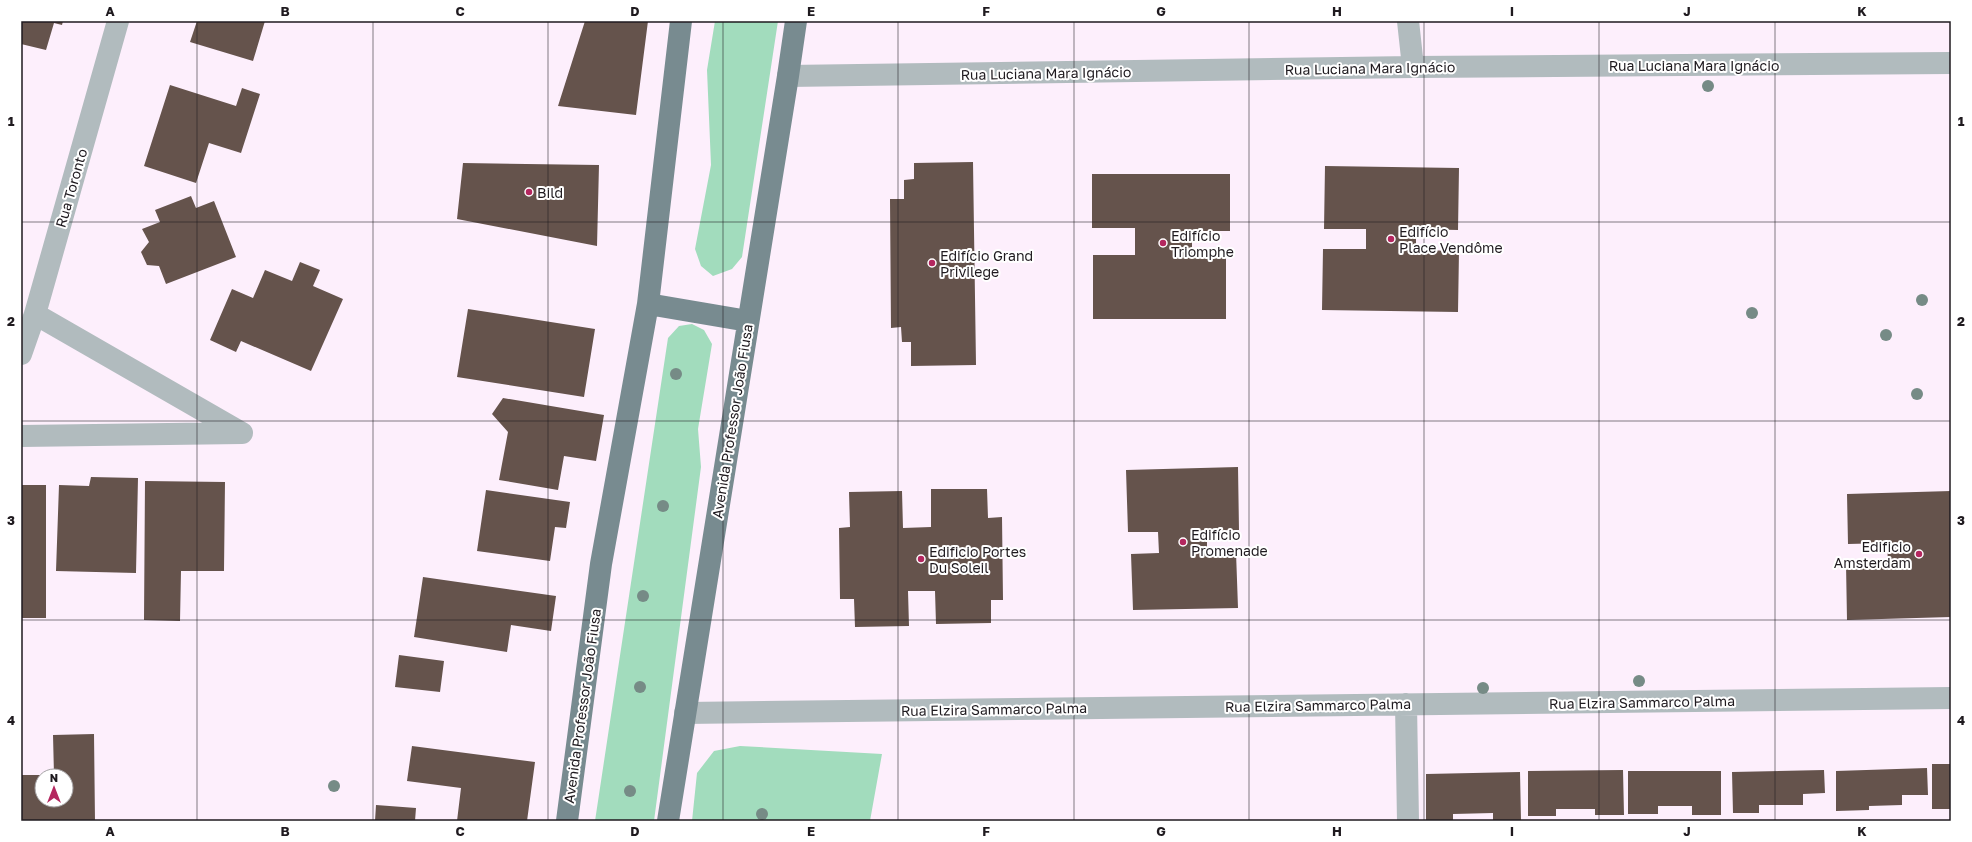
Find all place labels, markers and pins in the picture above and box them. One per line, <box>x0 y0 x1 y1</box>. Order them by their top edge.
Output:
place label: Bild <box>537 184 563 201</box>
marker: Bild <box>524 187 534 197</box>
place label: Edifício Place Vendôme <box>1399 223 1503 256</box>
place label: Edifício Triomphe <box>1171 227 1234 260</box>
marker: Edifício Place Vendôme <box>1386 234 1396 244</box>
marker: Edifício Triomphe <box>1158 238 1168 248</box>
place label: Edifício Grand Privilege <box>940 247 1033 280</box>
marker: Edifício Grand Privilege <box>927 258 937 268</box>
place label: Edifício Promenade <box>1191 526 1268 559</box>
marker: Edifício Promenade <box>1178 537 1188 547</box>
place label: Edificio Amsterdam <box>1834 538 1911 571</box>
place label: Edificio Portes Du Soleil <box>929 543 1026 576</box>
marker: Edificio Amsterdam <box>1914 549 1924 559</box>
marker: Edificio Portes Du Soleil <box>916 554 926 564</box>

